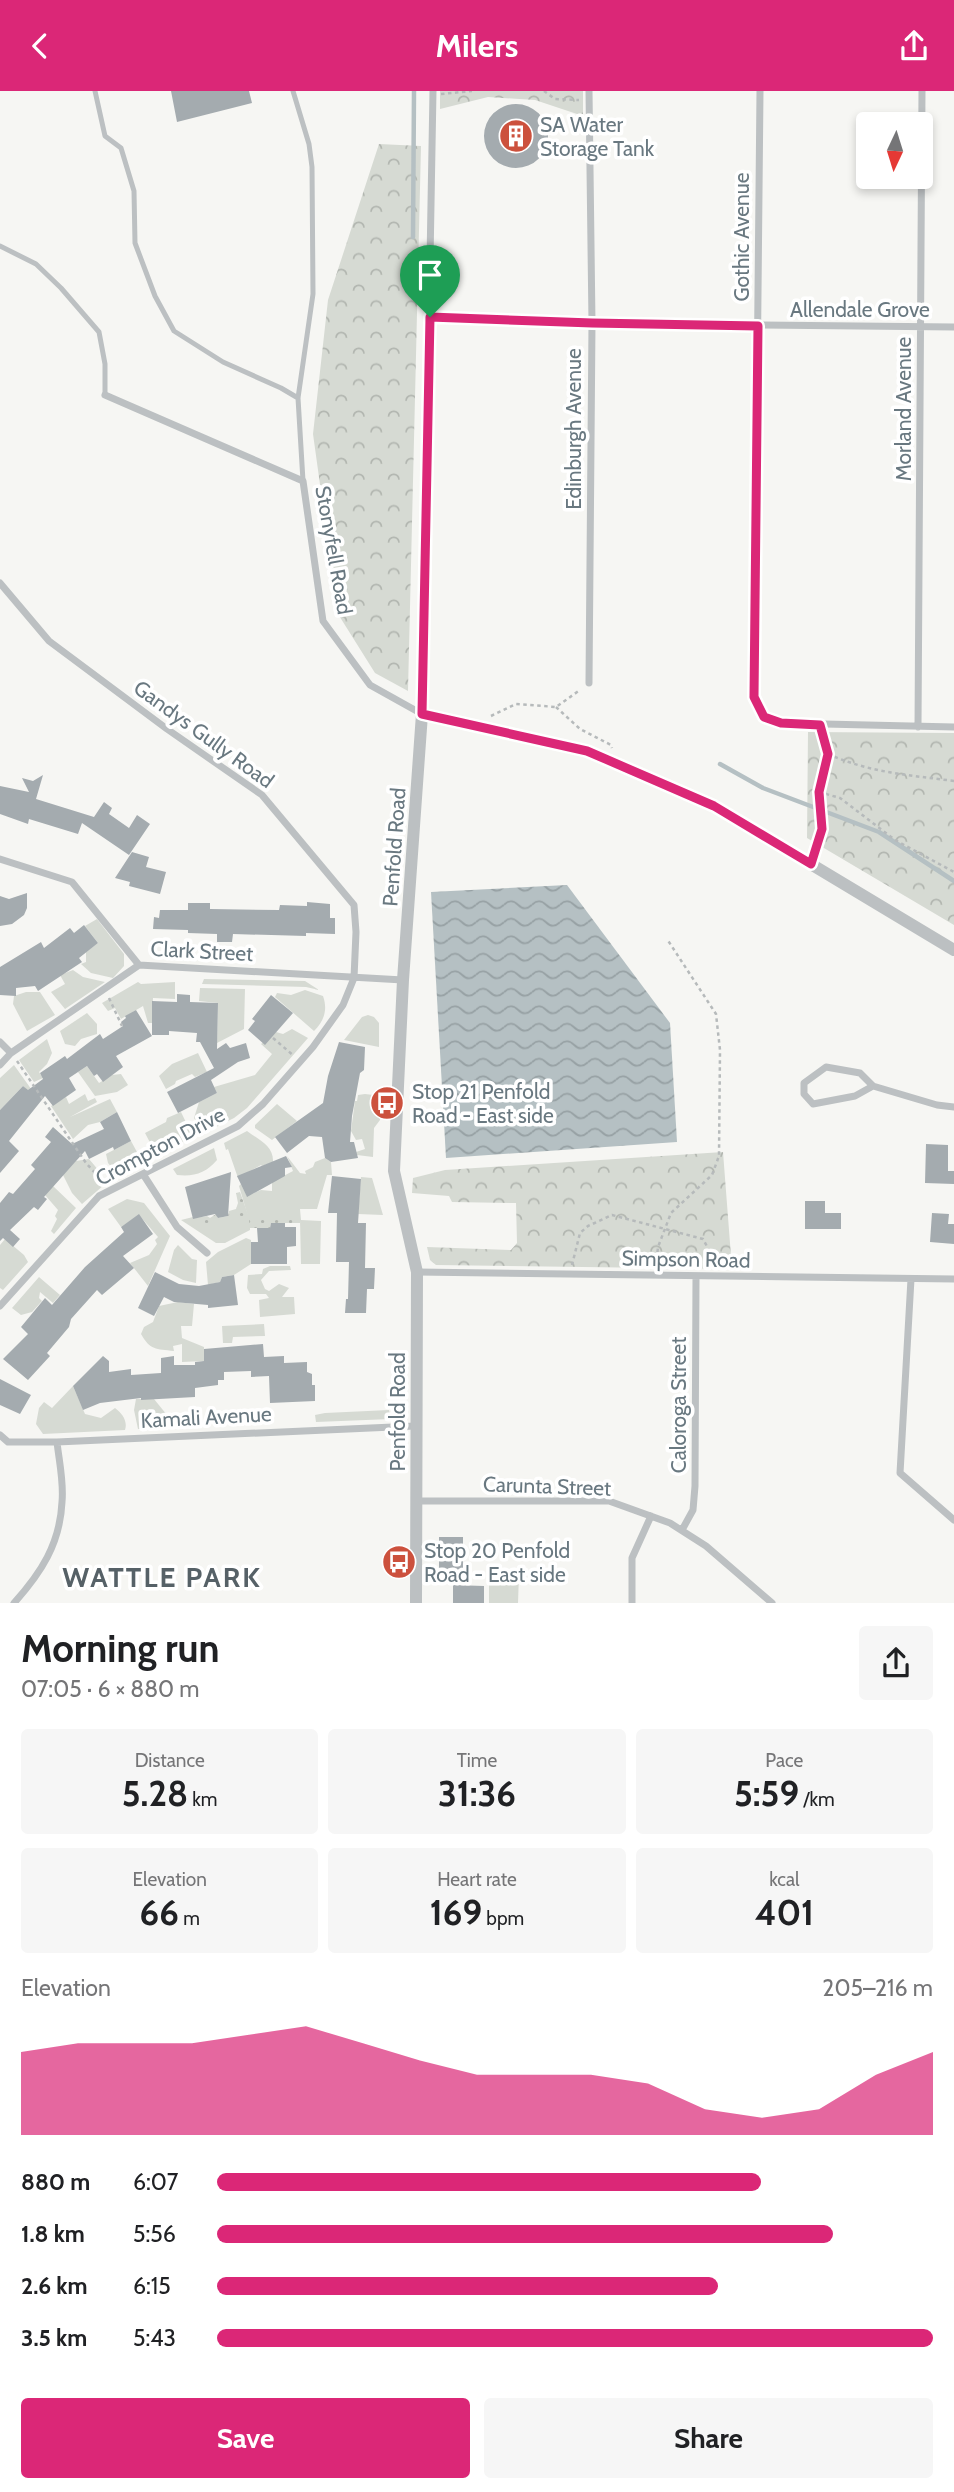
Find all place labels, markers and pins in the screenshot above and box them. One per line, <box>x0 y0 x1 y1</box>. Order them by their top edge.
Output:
place label: SA Water Storage Tank <box>540 112 655 161</box>
building icon: SA Water Storage Tank <box>497 117 535 155</box>
pin <box>400 245 460 317</box>
place label: Stop 21 Penfold Road - East side <box>412 1079 554 1128</box>
bus stop icon: Stop 21 Penfold Road - East side <box>368 1084 406 1122</box>
place label: Stop 20 Penfold Road - East side <box>424 1538 570 1587</box>
bus stop icon: Stop 20 Penfold Road - East side <box>380 1543 418 1581</box>

